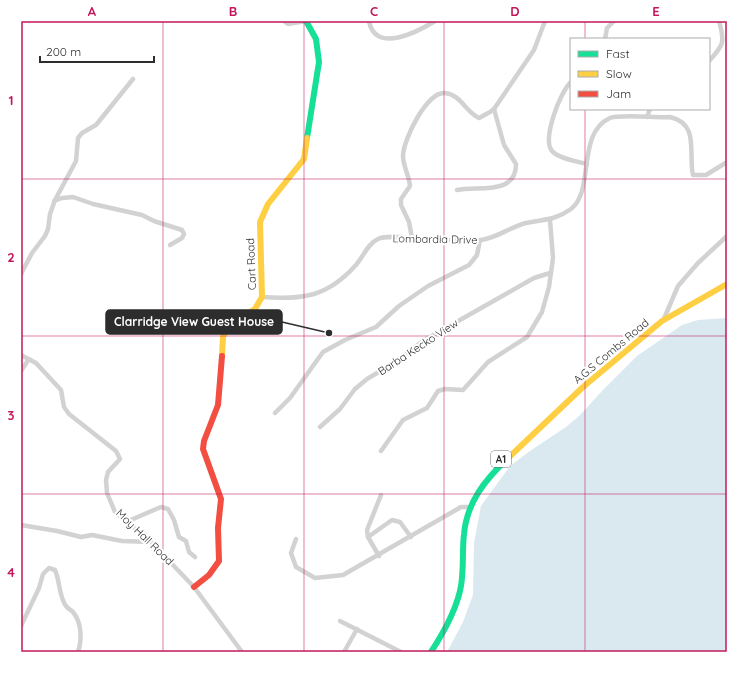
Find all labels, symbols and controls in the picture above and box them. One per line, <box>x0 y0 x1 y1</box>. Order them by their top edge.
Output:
text: A <box>88 3 97 19</box>
text: B <box>229 3 237 19</box>
text: C <box>370 3 378 19</box>
text: D <box>510 3 520 19</box>
text: E <box>652 3 660 19</box>
scale bar <box>40 38 154 64</box>
legend <box>570 38 710 110</box>
text: 200 m <box>46 44 81 59</box>
text: Fast <box>606 46 630 61</box>
text: Slow <box>606 66 632 81</box>
text: Jam <box>606 86 631 101</box>
text: 1 <box>8 92 14 108</box>
street label: Lombardia Drive <box>392 231 478 247</box>
street label: Cart Road <box>243 238 259 290</box>
text: 2 <box>7 249 15 265</box>
callout: Clarridge View Guest House <box>106 310 282 334</box>
text: Clarridge View Guest House <box>114 314 274 329</box>
street label: A.G.S Combs Road <box>571 315 651 387</box>
street label: Barba Kecko View <box>375 316 461 378</box>
text: 3 <box>8 407 15 423</box>
road number: A1 <box>491 451 511 467</box>
street label: Moy Hall Road <box>113 506 177 568</box>
text: 4 <box>7 564 15 580</box>

